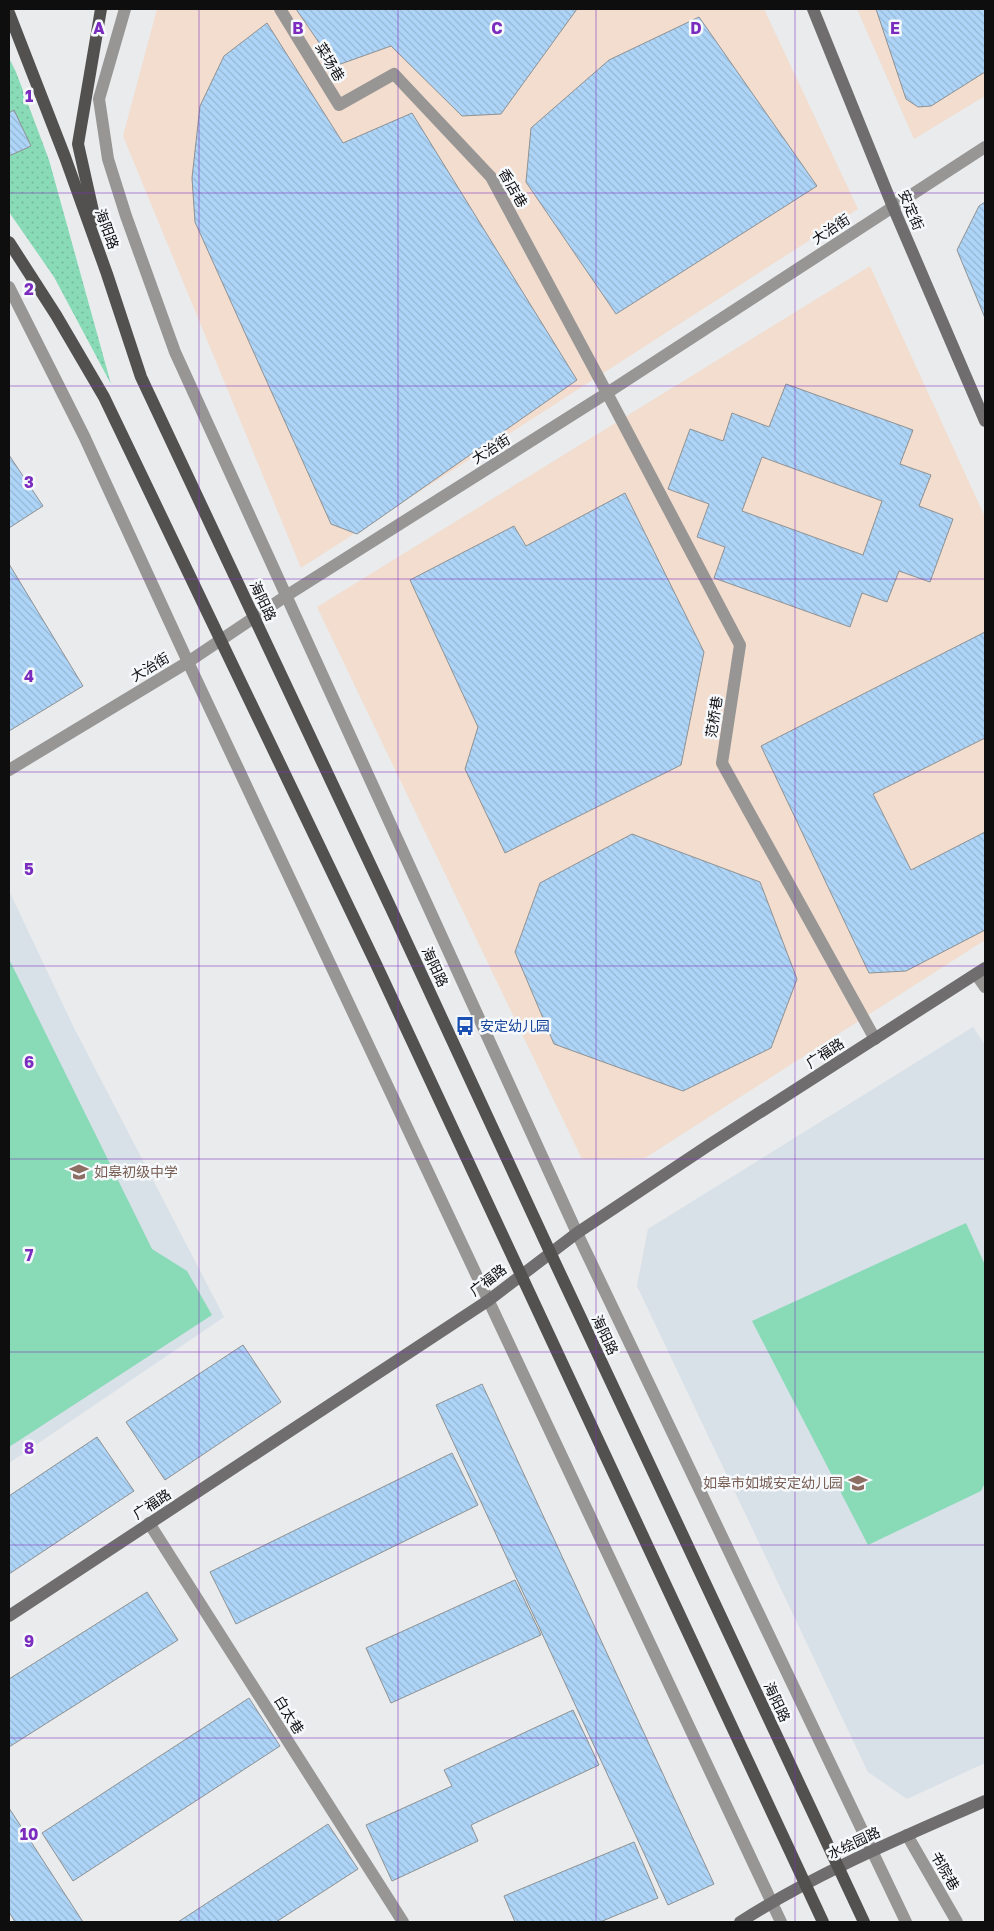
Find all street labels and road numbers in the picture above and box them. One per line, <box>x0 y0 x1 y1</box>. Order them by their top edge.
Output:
street label: 菜场巷 <box>312 39 349 84</box>
street label: 香店巷 <box>496 165 531 210</box>
street label: 安定街 <box>895 187 927 232</box>
street label: 海阳路 <box>92 206 123 251</box>
street label: 大治街 <box>808 210 853 247</box>
street label: 大治街 <box>468 430 513 467</box>
street label: 海阳路 <box>247 578 280 623</box>
street label: 大治街 <box>127 648 172 685</box>
street label: 范桥巷 <box>702 695 725 739</box>
street label: 海阳路 <box>419 944 452 989</box>
street label: 广福路 <box>802 1034 847 1071</box>
street label: 广福路 <box>466 1260 510 1299</box>
street label: 海阳路 <box>589 1312 622 1357</box>
street label: 广福路 <box>129 1485 174 1522</box>
street label: 海阳路 <box>761 1679 794 1724</box>
street label: 白太巷 <box>271 1692 308 1737</box>
street label: 水绘园路 <box>825 1823 883 1862</box>
street label: 书院巷 <box>928 1848 963 1893</box>

